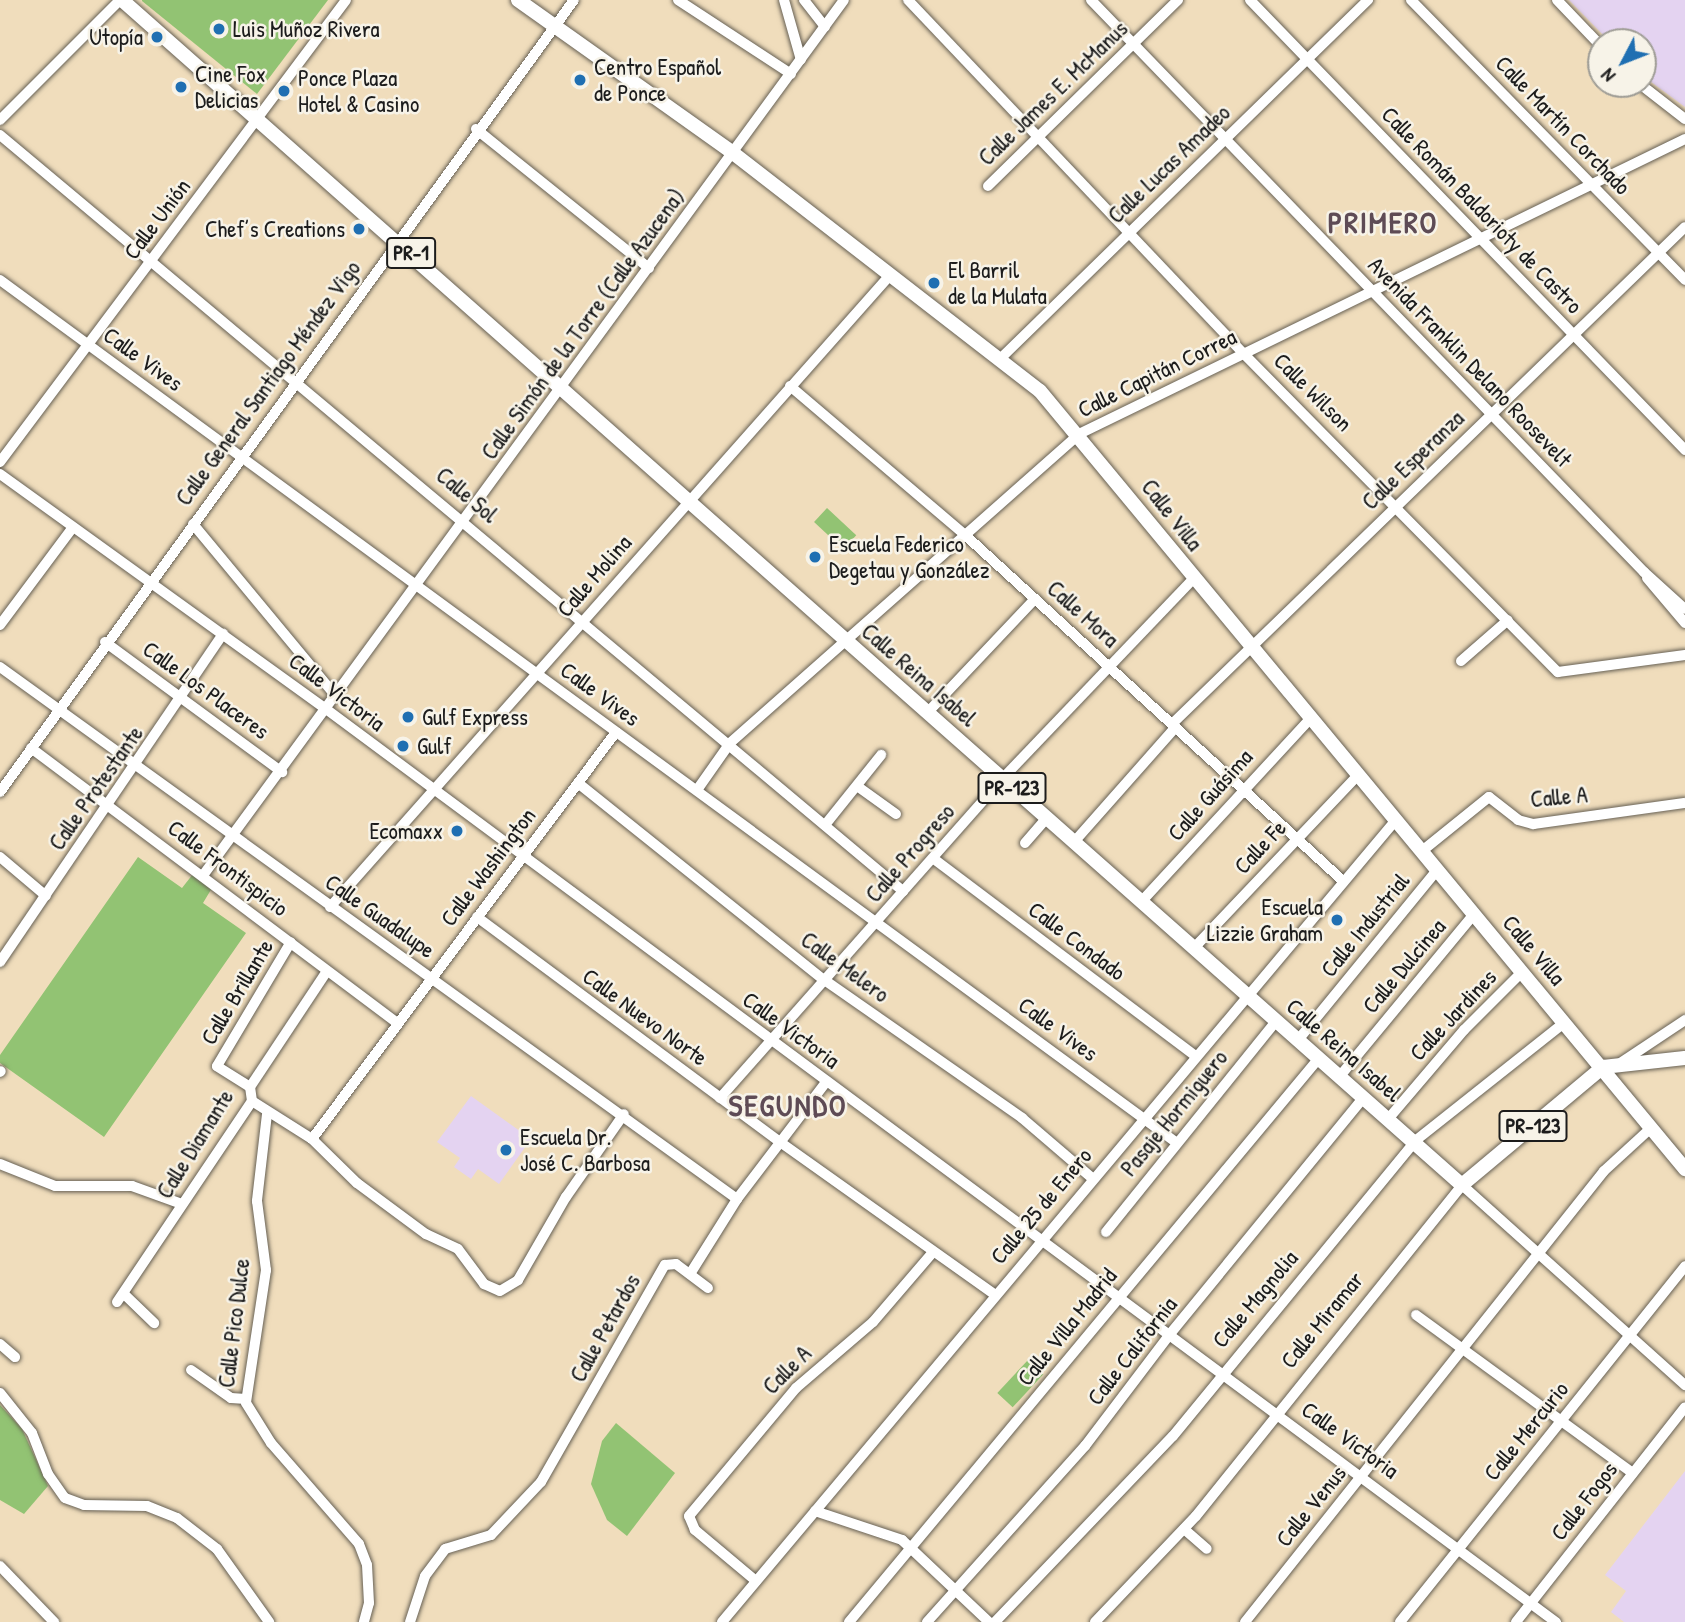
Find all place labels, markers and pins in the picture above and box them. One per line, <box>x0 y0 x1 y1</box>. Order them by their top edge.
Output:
place label: Luis Muñoz Rivera <box>233 15 380 43</box>
marker: Luis Muñoz Rivera <box>211 21 227 37</box>
place label: Utopía <box>89 23 143 51</box>
marker: Utopía <box>149 29 165 45</box>
place label: Centro Español de Ponce <box>594 53 721 107</box>
place label: Cine Fox Delicias <box>195 60 266 114</box>
place label: Ponce Plaza Hotel & Casino <box>298 64 419 118</box>
marker: Centro Español de Ponce <box>572 72 588 88</box>
marker: Cine Fox Delicias <box>173 79 189 95</box>
marker: Ponce Plaza Hotel & Casino <box>276 83 292 99</box>
place label: Chef’s Creations <box>205 215 345 243</box>
marker: Chef’s Creations <box>351 221 367 237</box>
place label: El Barril de la Mulata <box>948 256 1047 310</box>
marker: El Barril de la Mulata <box>926 275 942 291</box>
place label: Escuela Federico Degetau y González <box>829 530 990 584</box>
marker: Escuela Federico Degetau y González <box>807 549 823 565</box>
place label: Gulf Express <box>422 703 528 731</box>
marker: Gulf Express <box>400 709 416 725</box>
place label: Gulf <box>417 732 452 760</box>
marker: Gulf <box>395 738 411 754</box>
place label: Ecomaxx <box>369 817 443 845</box>
marker: Ecomaxx <box>449 823 465 839</box>
place label: Escuela Lizzie Graham <box>1207 893 1323 947</box>
marker: Escuela Lizzie Graham <box>1329 912 1345 928</box>
place label: Escuela Dr. José C. Barbosa <box>520 1123 650 1177</box>
marker: Escuela Dr. José C. Barbosa <box>498 1142 514 1158</box>

